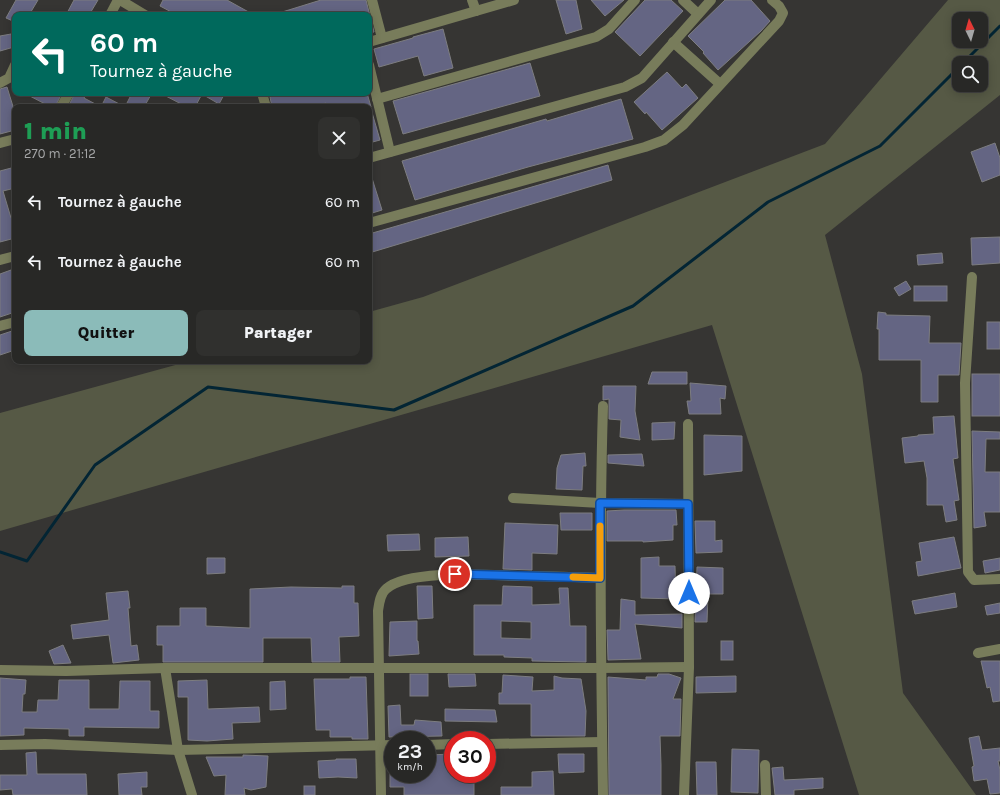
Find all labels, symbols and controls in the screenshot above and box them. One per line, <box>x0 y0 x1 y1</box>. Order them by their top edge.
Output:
north arrow <box>952 12 988 48</box>
map controls <box>952 12 988 92</box>
text: 60 m <box>90 26 158 59</box>
icon: left <box>24 28 76 80</box>
button: search <box>952 56 988 92</box>
text: Tournez à gauche <box>90 60 232 82</box>
text: 1 min <box>24 117 87 145</box>
button: close <box>318 117 360 159</box>
text: 270 m · 21:12 <box>24 146 96 161</box>
icon: left <box>24 191 46 213</box>
text: Tournez à gauche <box>58 193 182 211</box>
text: 60 m <box>325 193 360 211</box>
icon: left <box>24 251 46 273</box>
text: Tournez à gauche <box>58 253 182 271</box>
text: 60 m <box>325 253 360 271</box>
button: Quitter <box>24 310 188 356</box>
button: Partager <box>196 310 360 356</box>
pin <box>438 557 472 591</box>
icon: arrive <box>444 563 466 585</box>
position arrow <box>668 572 710 614</box>
speed limit sign: 30 <box>444 731 496 783</box>
text: 23 <box>398 740 422 763</box>
text: km/h <box>397 761 423 773</box>

